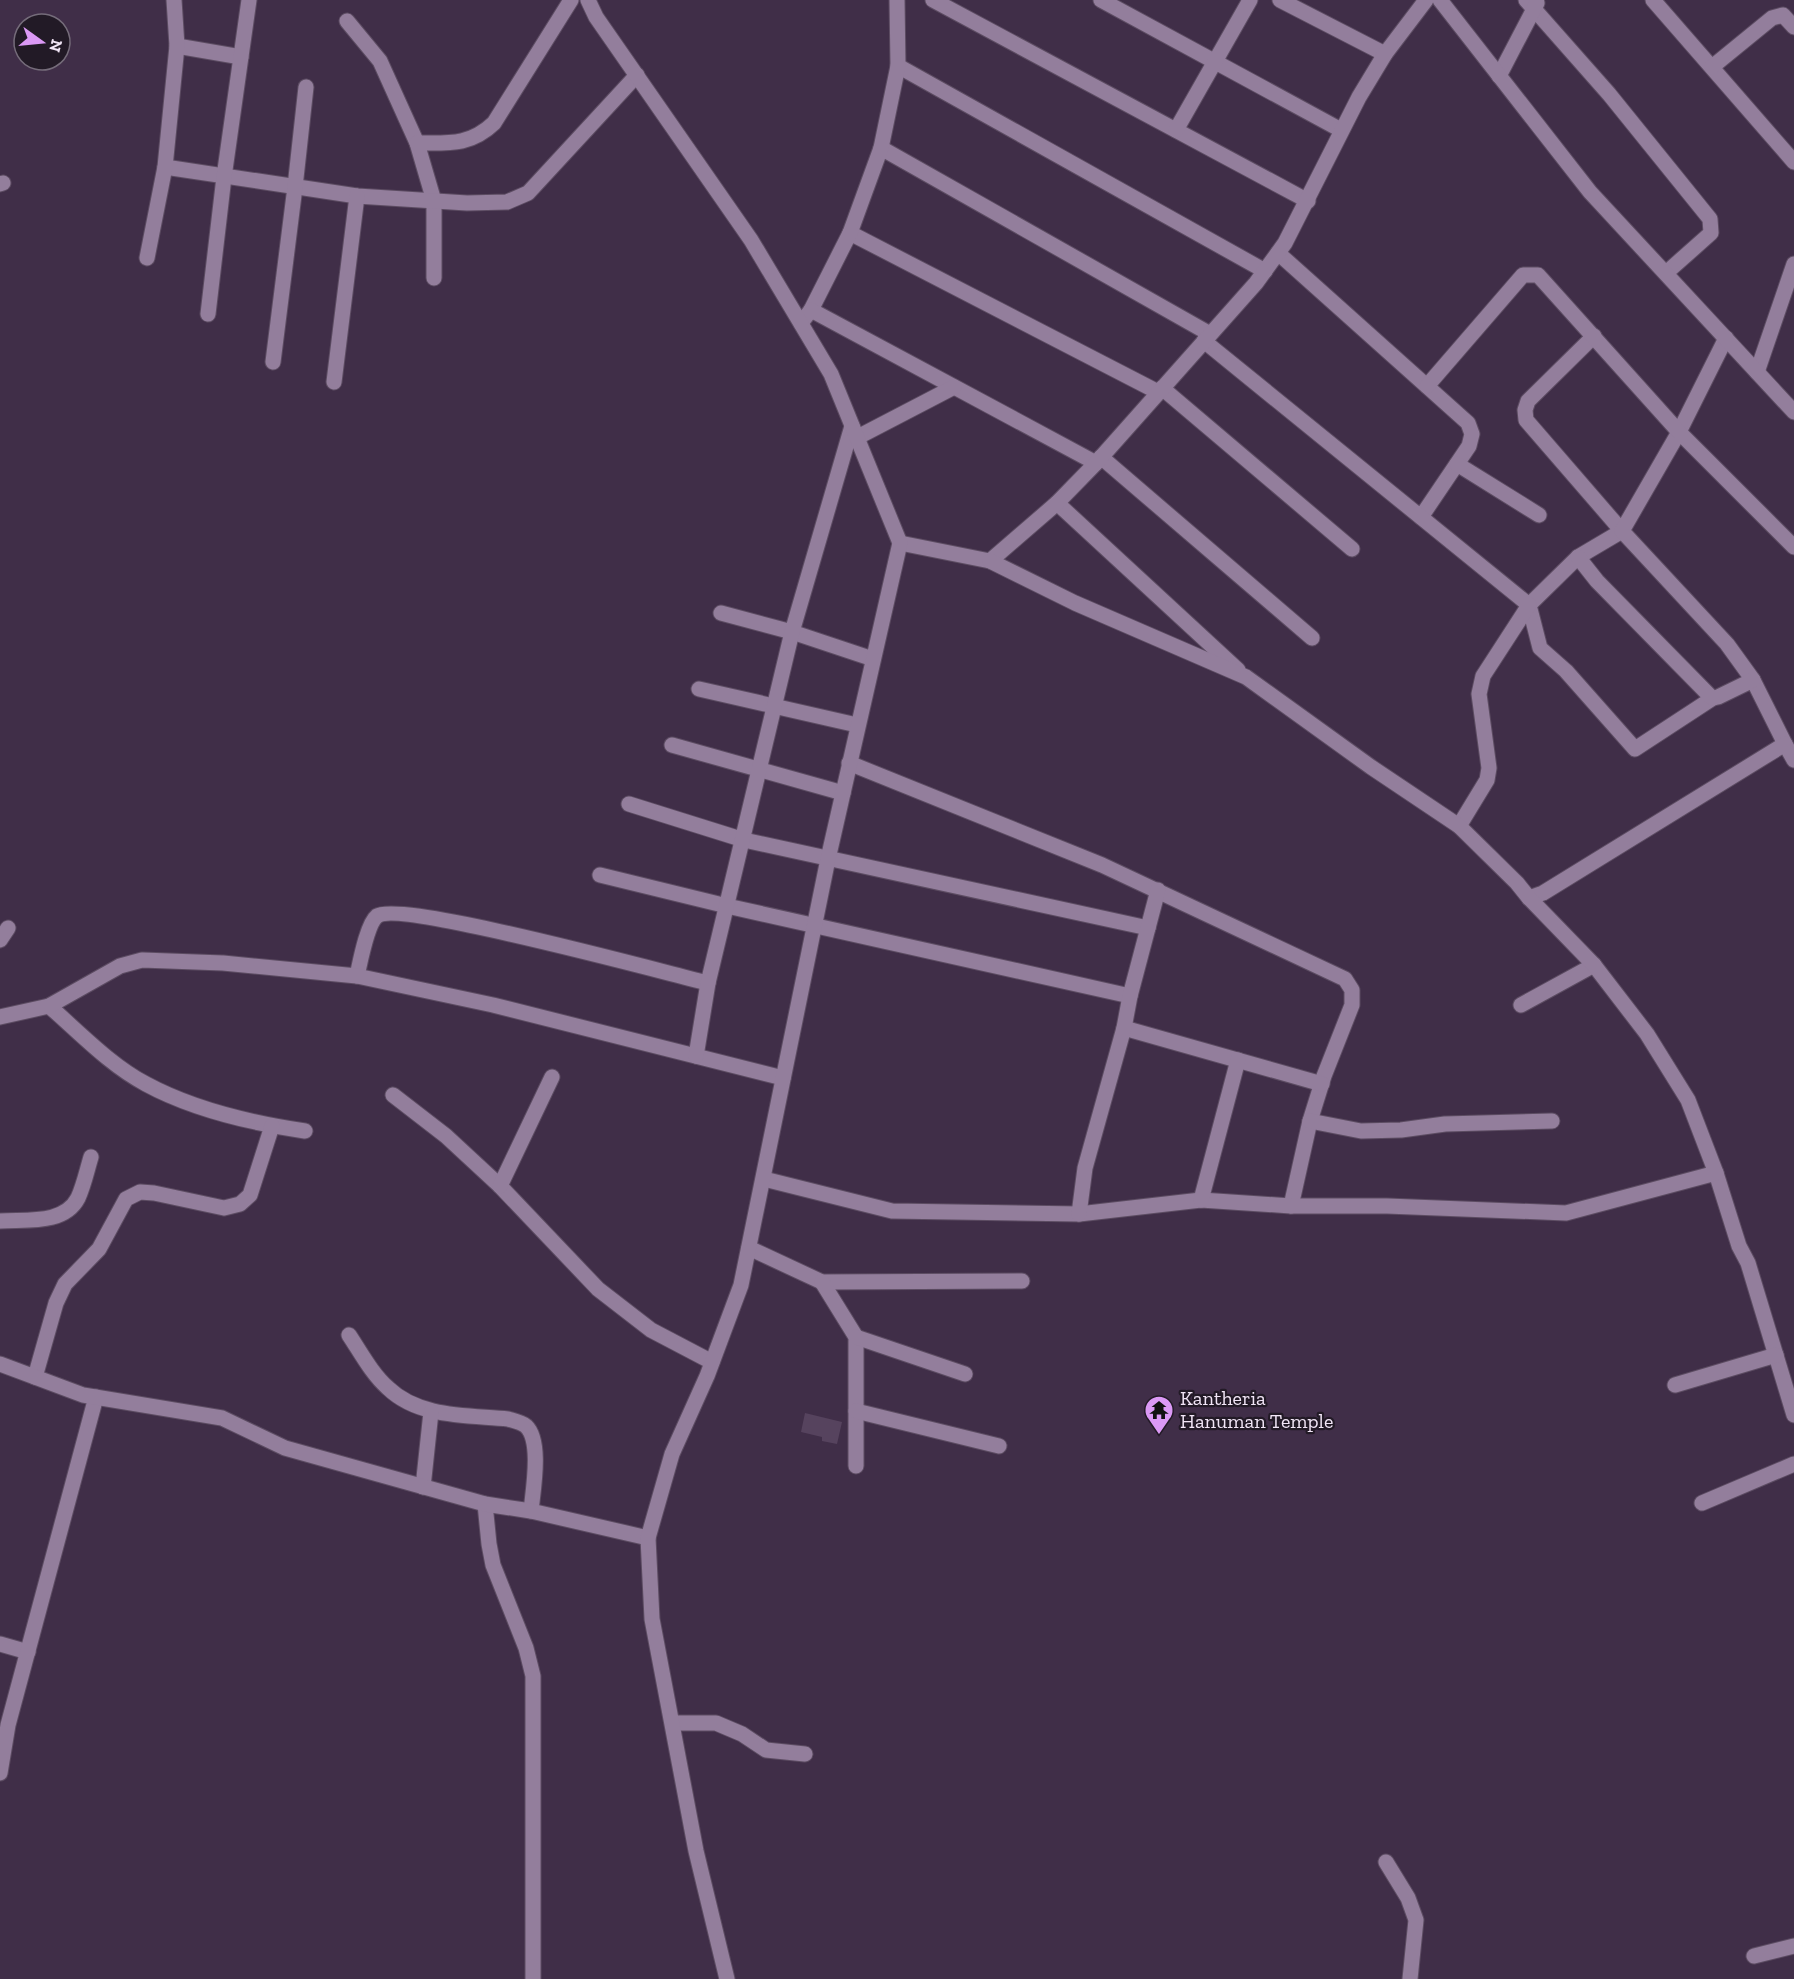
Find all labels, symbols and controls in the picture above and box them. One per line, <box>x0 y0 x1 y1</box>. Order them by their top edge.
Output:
north arrow <box>12 12 72 72</box>
text: N <box>45 37 67 54</box>
place label: Kantheria Hanuman Temple <box>1180 1386 1333 1433</box>
temple icon: Kantheria Hanuman Temple <box>1143 1394 1175 1436</box>

